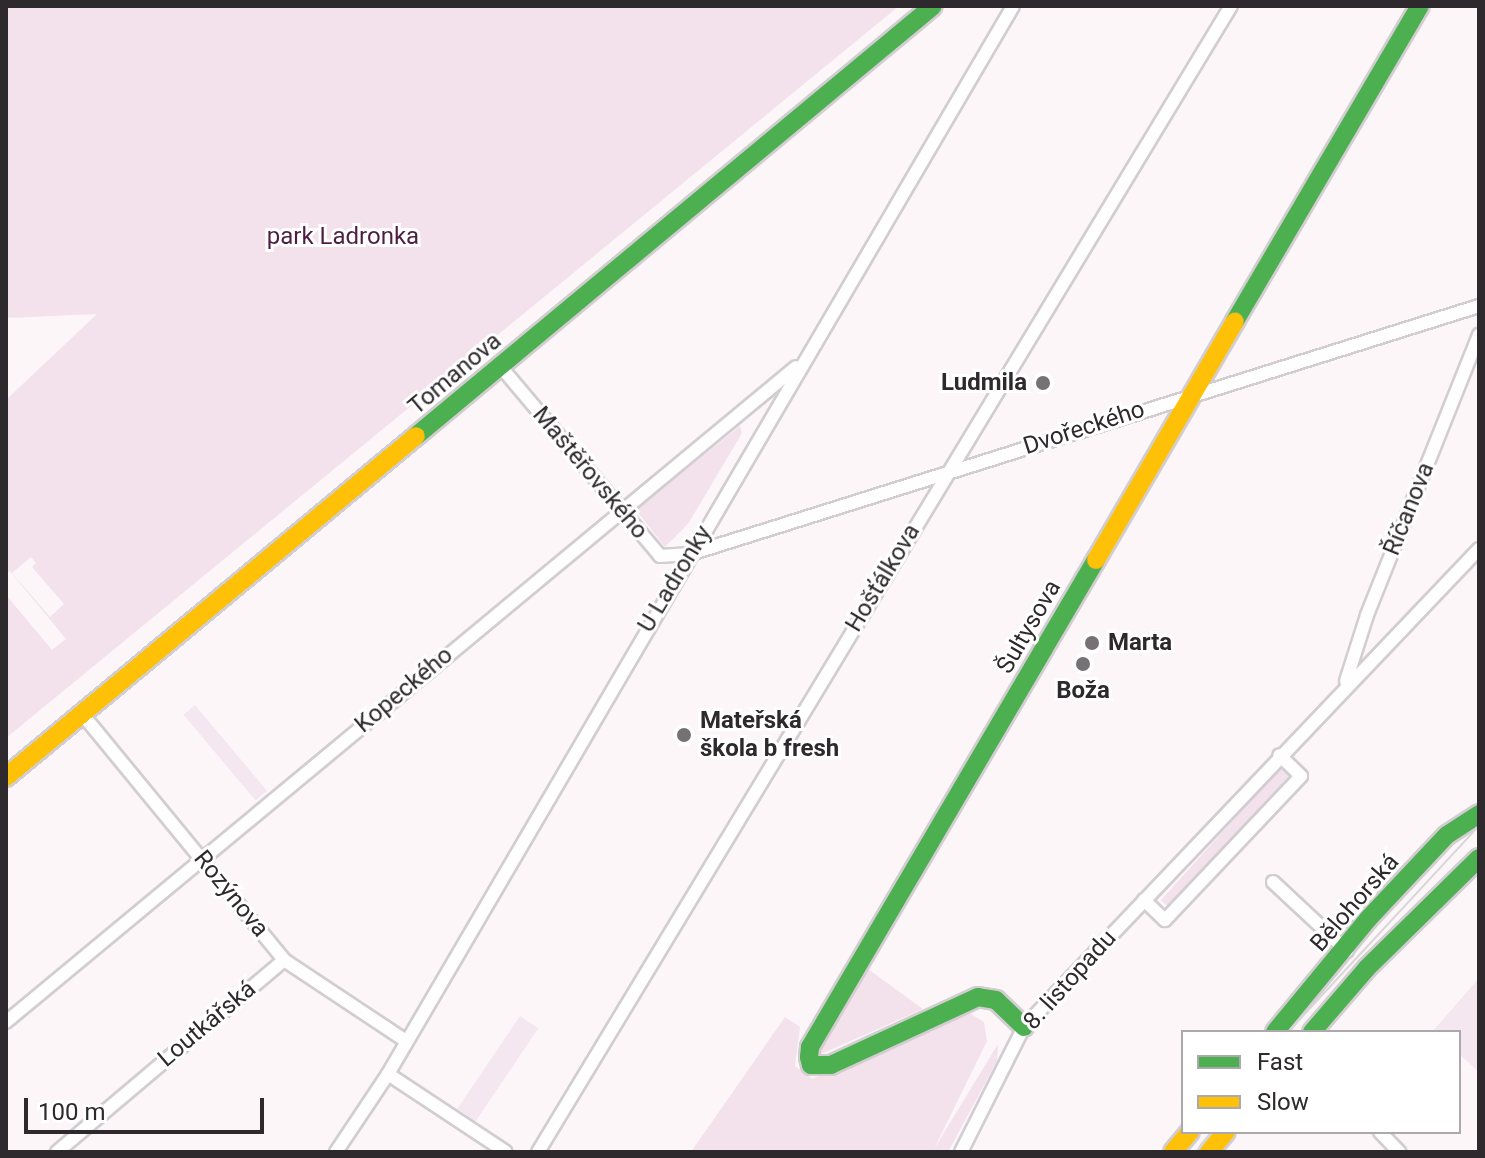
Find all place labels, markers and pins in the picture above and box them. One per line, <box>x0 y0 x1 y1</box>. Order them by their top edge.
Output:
place label: Ludmila <box>941 369 1027 397</box>
marker: Ludmila <box>1034 374 1052 392</box>
place label: Marta <box>1108 629 1172 657</box>
marker: Marta <box>1083 634 1101 652</box>
marker: Boža <box>1074 655 1092 673</box>
place label: Boža <box>1056 677 1110 705</box>
place label: Mateřská škola b fresh <box>700 707 839 763</box>
marker: Mateřská škola b fresh <box>675 726 693 744</box>

